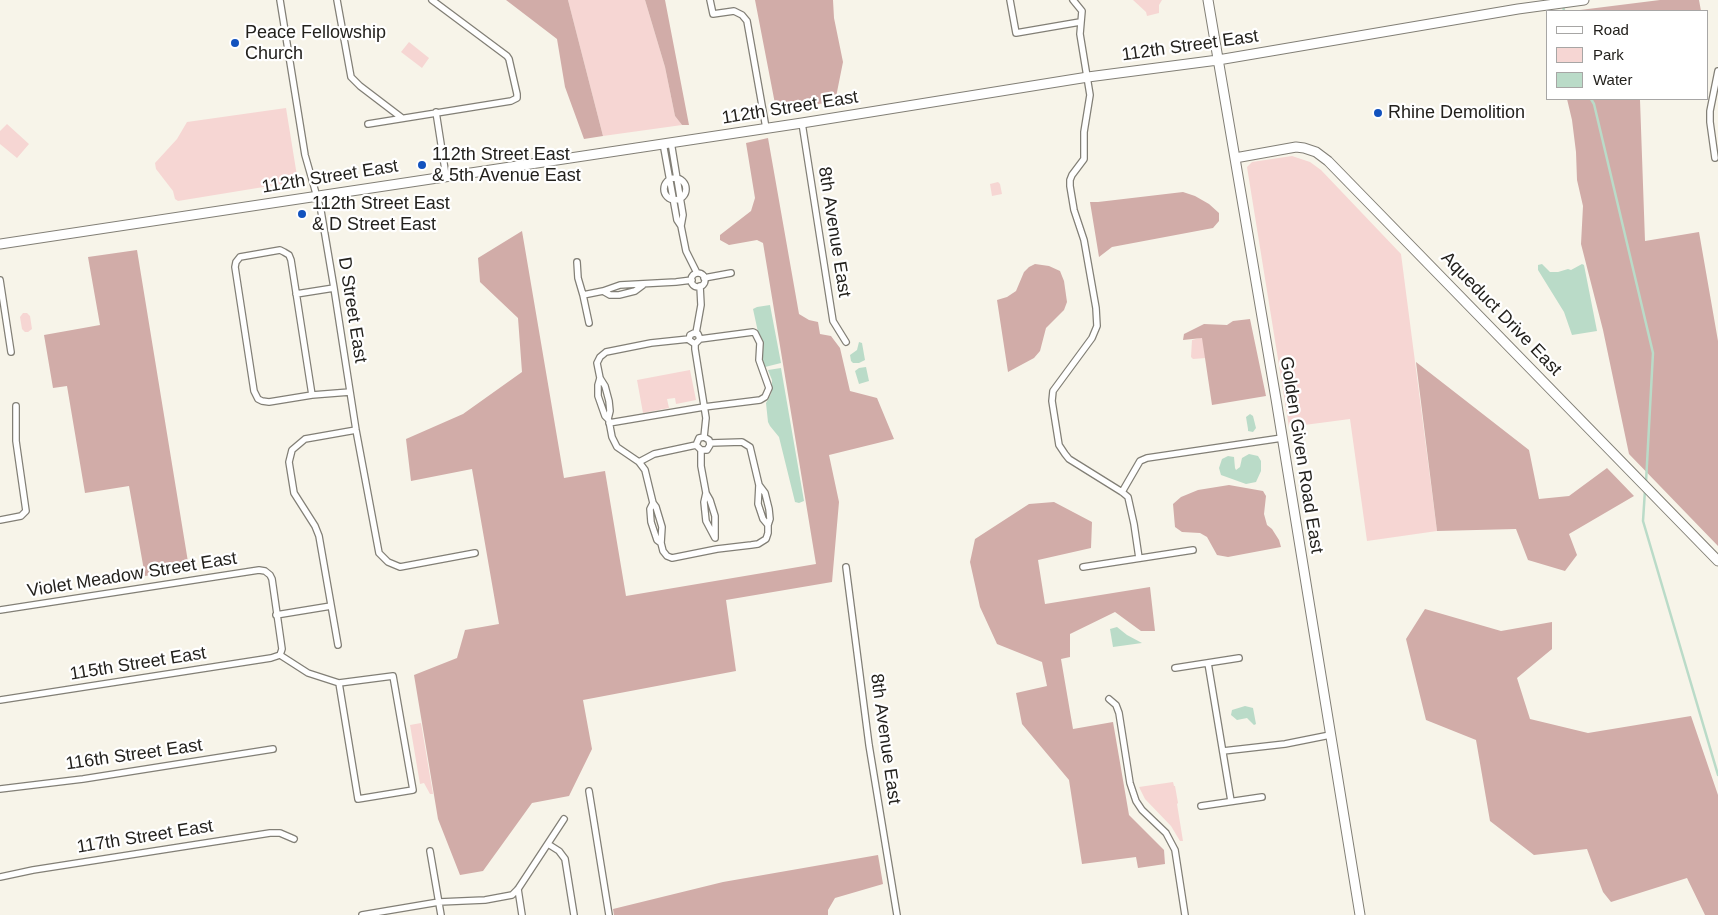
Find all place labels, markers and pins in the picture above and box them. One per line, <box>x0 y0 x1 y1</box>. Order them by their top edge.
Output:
place label: Peace Fellowship Church <box>245 22 386 64</box>
marker: Peace Fellowship Church <box>229 37 241 49</box>
place label: Rhine Demolition <box>1388 102 1525 124</box>
marker: Rhine Demolition <box>1372 107 1384 119</box>
place label: 112th Street East & 5th Avenue East <box>432 144 581 186</box>
marker: 112th Street East & 5th Avenue East <box>416 159 428 171</box>
place label: 112th Street East & D Street East <box>312 193 450 235</box>
marker: 112th Street East & D Street East <box>296 208 308 220</box>

